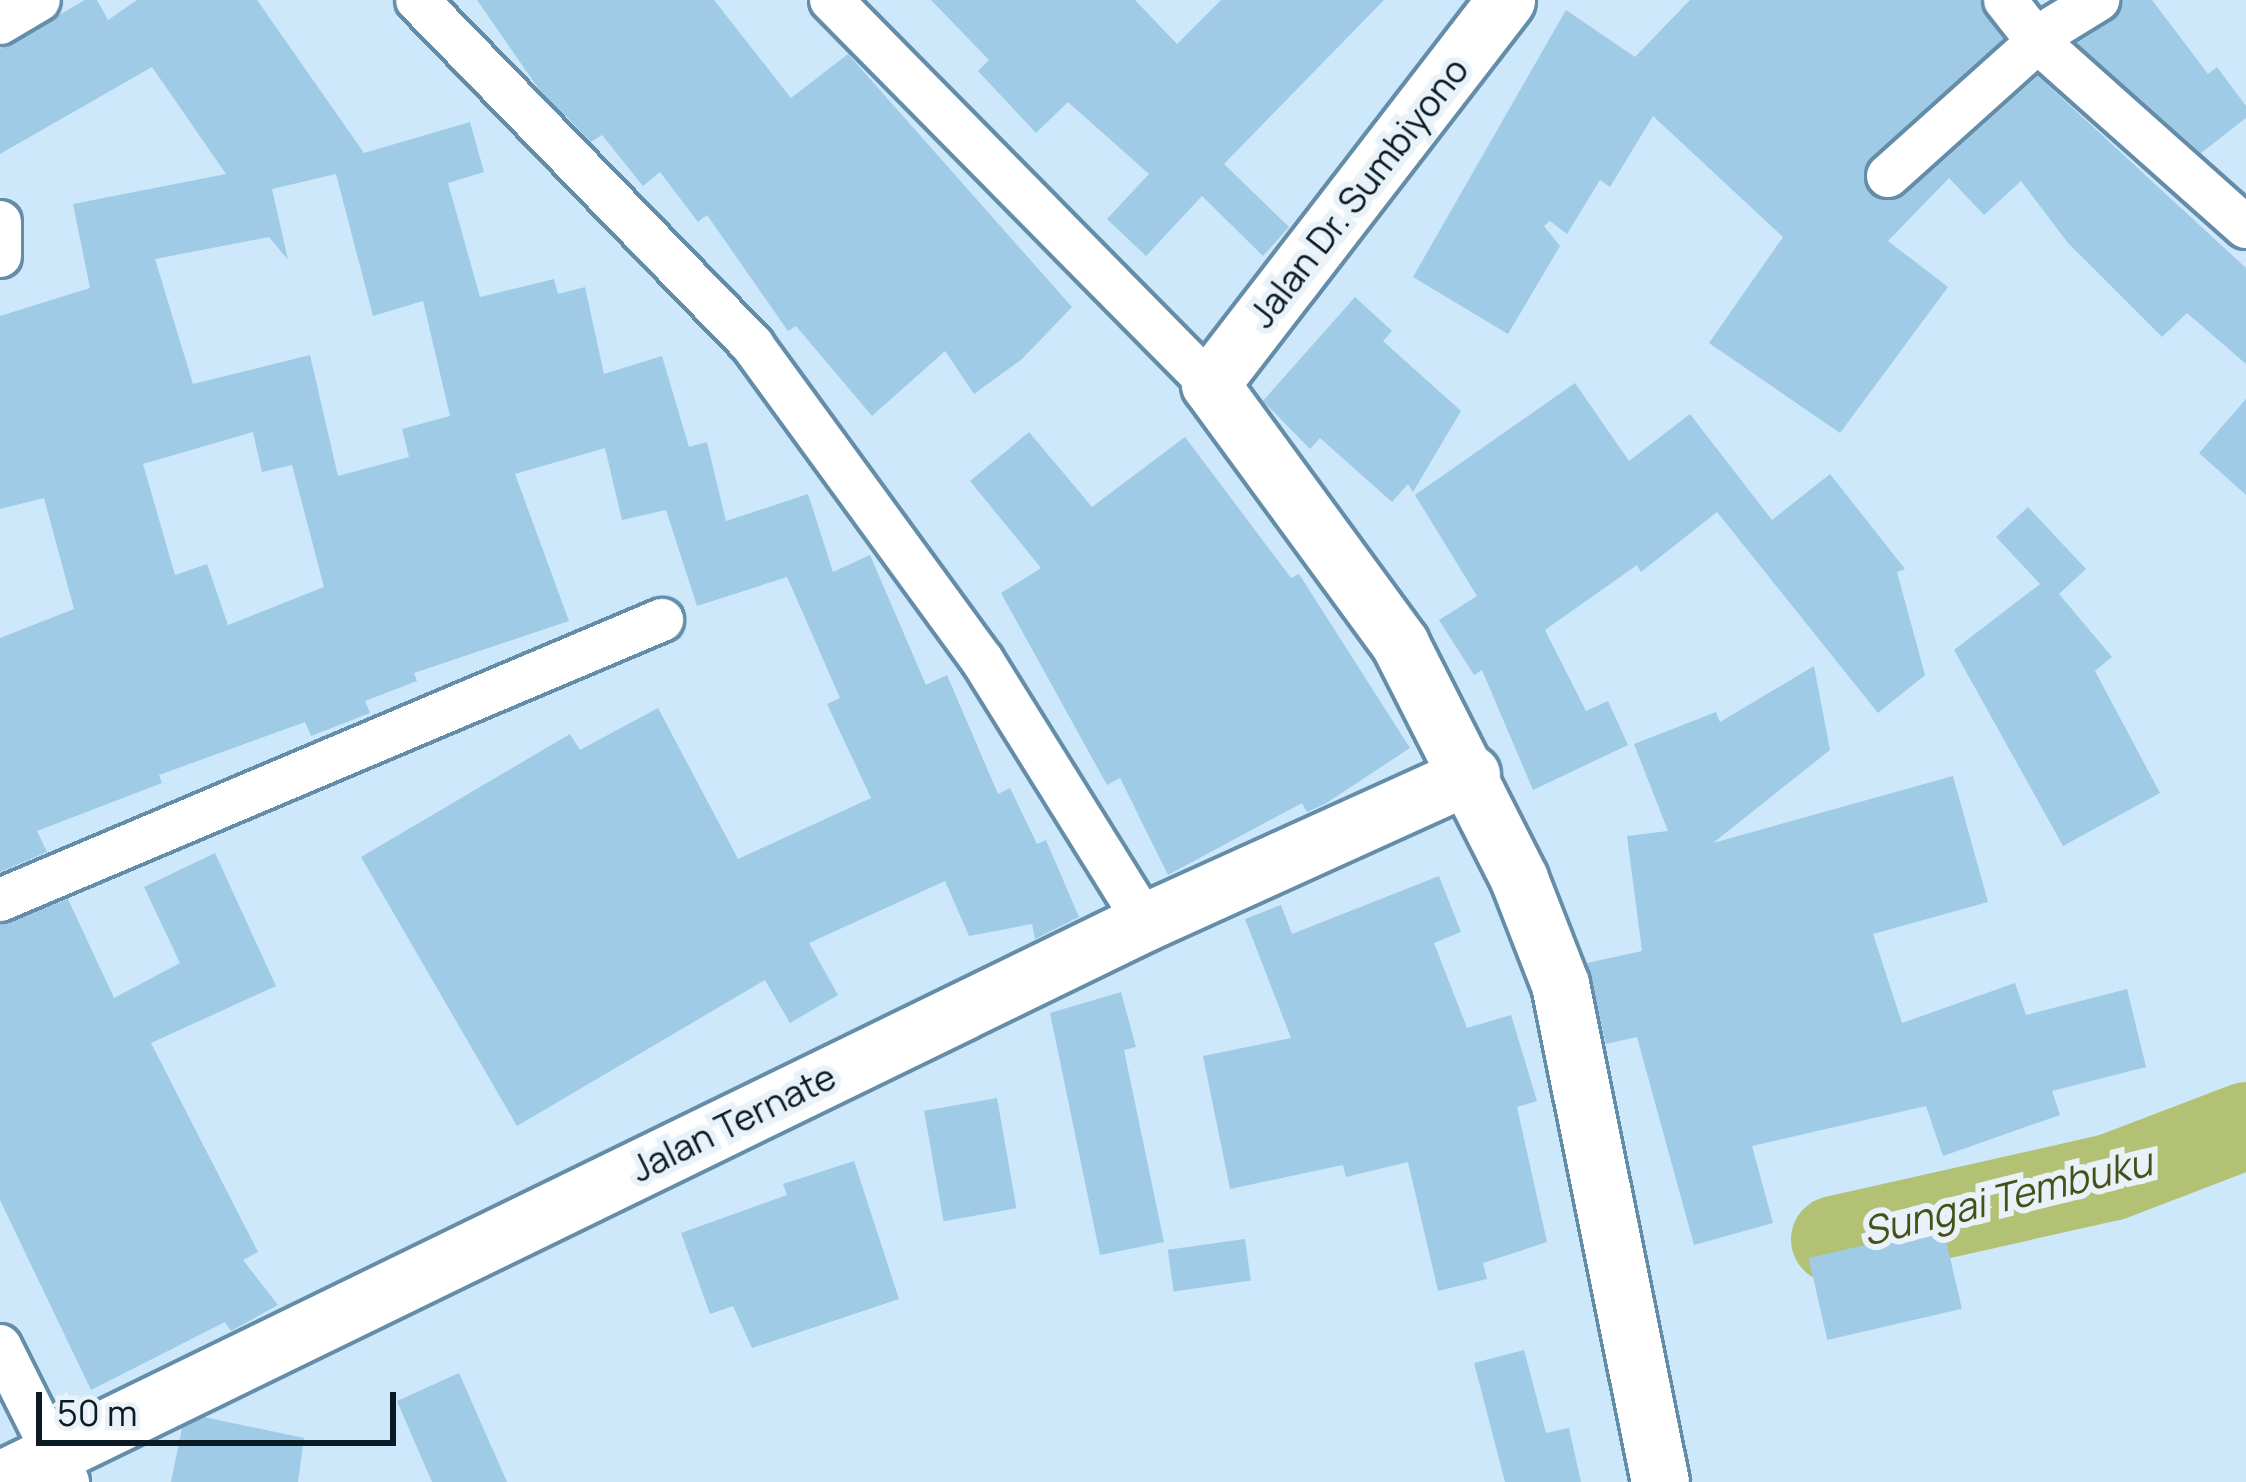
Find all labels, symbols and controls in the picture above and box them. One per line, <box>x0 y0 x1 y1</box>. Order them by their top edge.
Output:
street label: Jalan Dr. Sumbiyono <box>1239 49 1477 335</box>
street label: Jalan Ternate <box>624 1054 842 1190</box>
water label: Sungai Tembuku <box>1858 1137 2156 1255</box>
scale bar <box>42 1368 402 1442</box>
text: 50 m <box>57 1388 137 1437</box>

